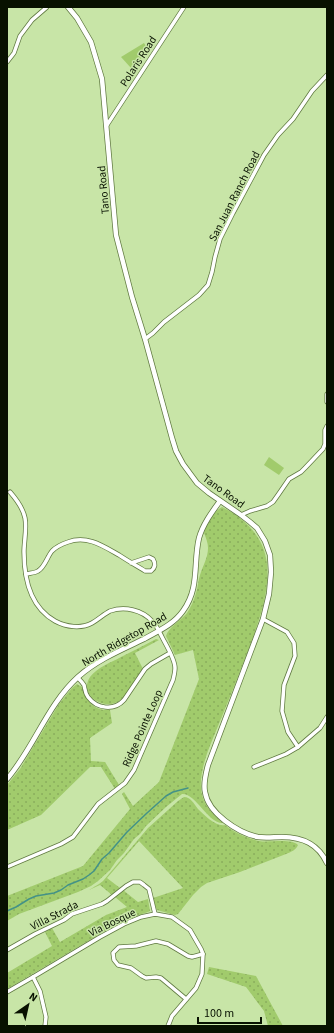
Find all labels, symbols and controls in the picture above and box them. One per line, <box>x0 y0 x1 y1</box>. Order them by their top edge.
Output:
street label: Polaris Road <box>117 33 160 89</box>
street label: San Juan Ranch Road <box>205 149 264 244</box>
street label: Tano Road <box>94 165 113 215</box>
street label: Tano Road <box>200 471 248 512</box>
street label: North Ridgetop Road <box>79 609 170 670</box>
street label: Ridge Pointe Loop <box>119 687 166 769</box>
street label: Villa Strada <box>28 897 81 934</box>
street label: Via Bosque <box>86 904 139 940</box>
north arrow <box>8 985 48 1025</box>
text: N <box>26 989 41 1005</box>
scale bar <box>198 999 261 1025</box>
text: 100 m <box>204 1005 234 1022</box>

